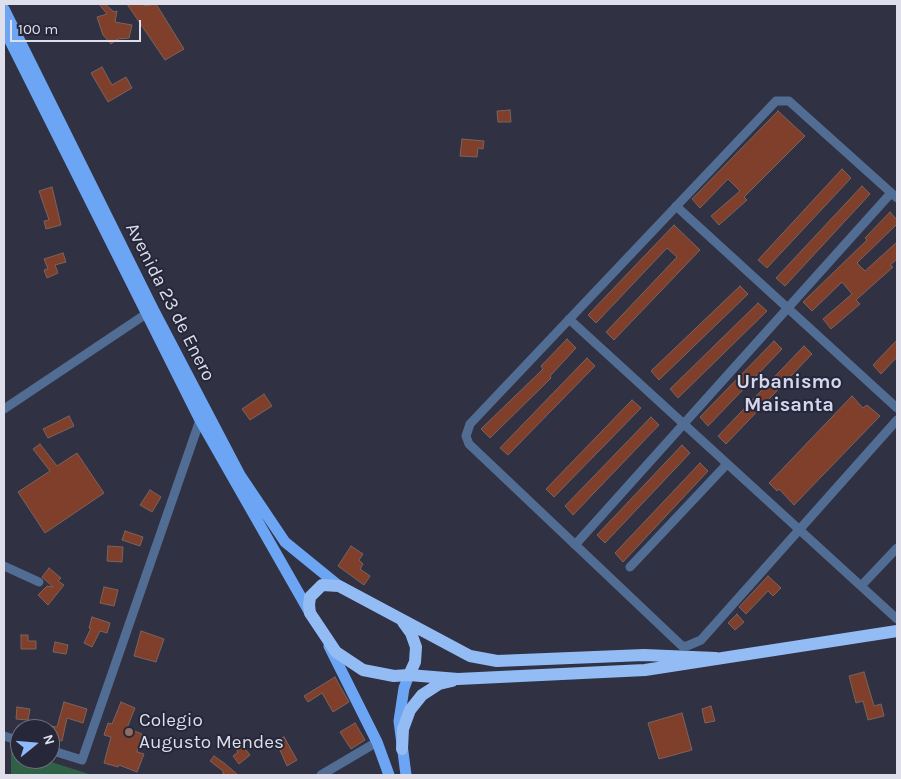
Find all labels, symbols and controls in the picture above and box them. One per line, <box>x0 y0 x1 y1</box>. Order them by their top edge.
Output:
scale bar <box>12 10 144 42</box>
text: 100 m <box>18 20 58 38</box>
street label: Avenida 23 de Enero <box>120 219 220 385</box>
district label: Urbanismo Maisanta <box>736 370 842 417</box>
place label: Colegio Augusto Mendes <box>139 710 284 754</box>
north arrow <box>10 719 60 769</box>
marker: Colegio Augusto Mendes <box>123 726 135 738</box>
text: N <box>39 732 58 747</box>

